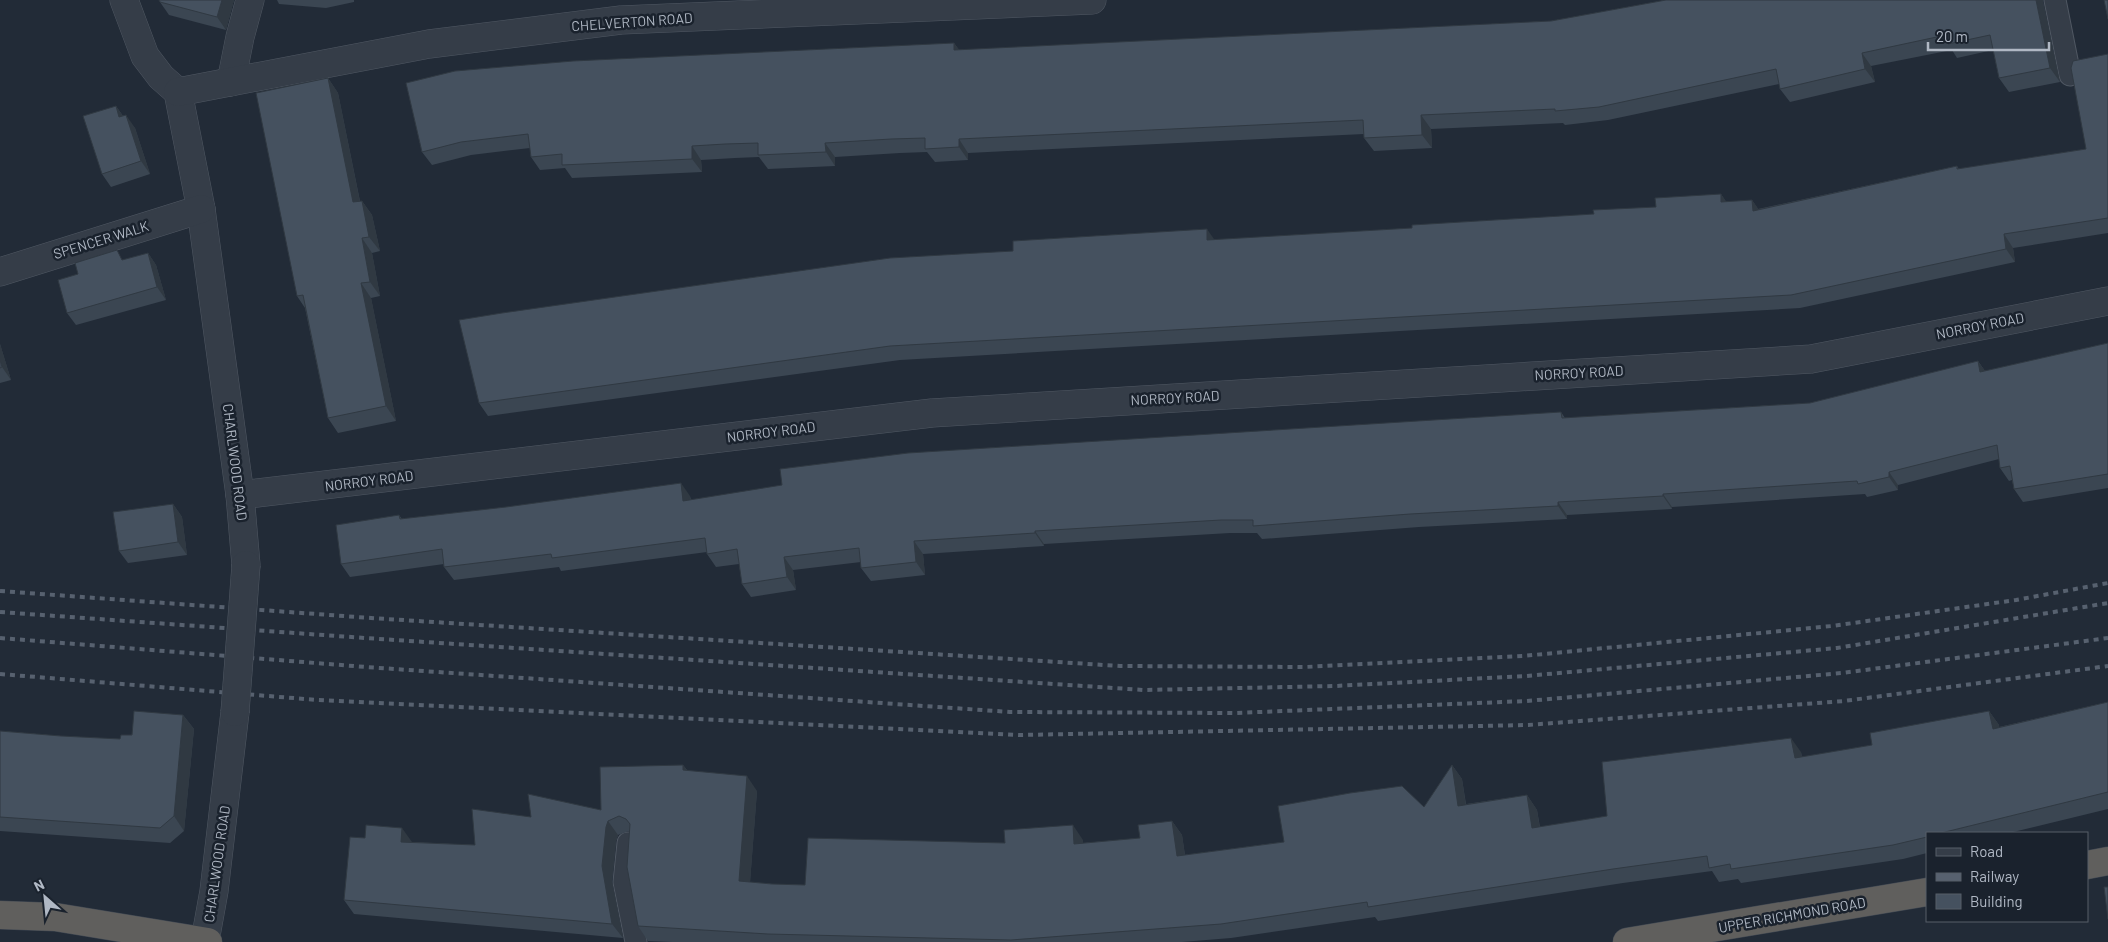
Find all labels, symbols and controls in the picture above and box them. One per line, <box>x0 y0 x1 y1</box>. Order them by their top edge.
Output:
street label: CHELVERTON ROAD <box>571 9 693 34</box>
scale bar <box>1928 20 2049 52</box>
text: 20 m <box>1936 27 1968 45</box>
street label: SPENCER WALK <box>51 217 151 262</box>
street label: NORROY ROAD <box>1935 309 2025 342</box>
street label: NORROY ROAD <box>1534 362 1624 383</box>
street label: NORROY ROAD <box>1130 387 1220 408</box>
street label: CHARLWOOD ROAD <box>220 403 251 521</box>
street label: NORROY ROAD <box>726 418 816 445</box>
street label: NORROY ROAD <box>324 467 414 494</box>
street label: CHARLWOOD ROAD <box>200 805 233 923</box>
legend <box>1926 832 2088 922</box>
text: Road <box>1970 842 2003 860</box>
text: Railway <box>1970 867 2019 885</box>
north arrow <box>20 872 70 922</box>
text: N <box>31 875 47 895</box>
text: Building <box>1970 892 2023 910</box>
street label: UPPER RICHMOND ROAD <box>1717 893 1867 936</box>

